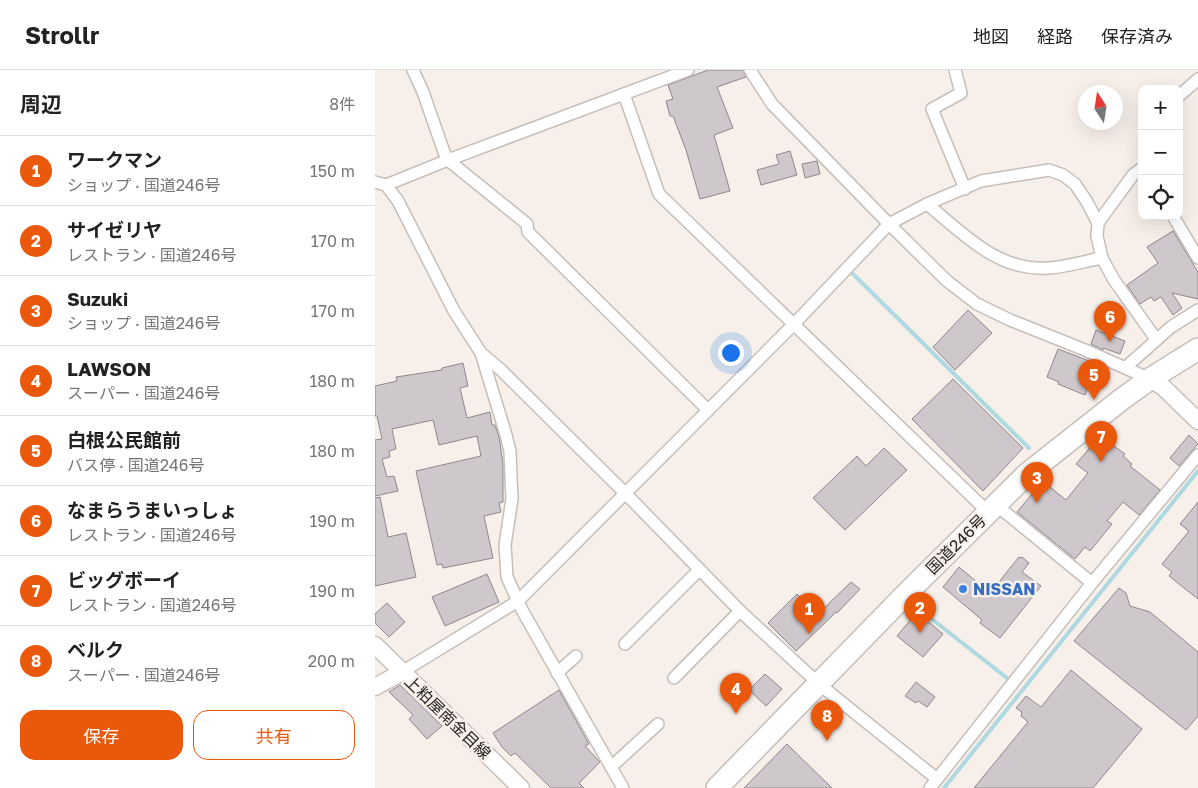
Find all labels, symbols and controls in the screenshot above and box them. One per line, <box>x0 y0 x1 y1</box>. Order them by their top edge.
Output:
text: Strollr <box>25 20 99 49</box>
text: 地図 <box>973 25 1009 47</box>
text: 経路 <box>1037 25 1073 47</box>
text: 保存済み <box>1101 25 1173 47</box>
north arrow <box>1078 85 1123 130</box>
map controls <box>1138 85 1183 220</box>
button: + <box>1138 85 1183 130</box>
text: 周辺 <box>20 91 62 117</box>
text: 8件 <box>329 94 355 114</box>
button: − <box>1138 130 1183 175</box>
text: ワークマン <box>67 148 162 171</box>
text: 1 <box>32 161 40 181</box>
text: 150 m <box>310 161 355 181</box>
text: ショップ · 国道246号 <box>67 175 221 195</box>
button: locate <box>1138 175 1183 220</box>
text: サイゼリヤ <box>67 218 162 241</box>
text: 2 <box>31 231 41 251</box>
text: 170 m <box>311 231 355 251</box>
text: レストラン · 国道246号 <box>67 245 237 265</box>
text: Suzuki <box>67 287 128 310</box>
text: 3 <box>31 301 41 321</box>
text: 170 m <box>311 301 355 321</box>
pin: 6 <box>1094 301 1126 342</box>
text: ショップ · 国道246号 <box>67 313 221 333</box>
your location <box>718 340 744 366</box>
text: LAWSON <box>67 357 151 380</box>
pin: 5 <box>1078 359 1110 400</box>
text: 4 <box>31 371 41 391</box>
text: 180 m <box>309 371 355 391</box>
text: スーパー · 国道246号 <box>67 383 220 403</box>
pin: 7 <box>1085 421 1117 462</box>
text: 白根公民館前 <box>67 428 181 451</box>
text: 5 <box>31 441 41 461</box>
text: 180 m <box>309 441 355 461</box>
text: バス停 · 国道246号 <box>67 455 205 475</box>
pin: 3 <box>1021 462 1053 503</box>
text: なまらうまいっしょ <box>67 498 238 521</box>
street label: 国道246号 <box>922 510 990 578</box>
text: 6 <box>31 511 41 531</box>
text: 190 m <box>309 511 355 531</box>
text: レストラン · 国道246号 <box>67 525 237 545</box>
text: ビッグボーイ <box>67 568 181 591</box>
place label: NISSAN <box>973 579 1035 599</box>
text: 7 <box>32 581 40 601</box>
text: 190 m <box>309 581 355 601</box>
marker: NISSAN <box>957 583 969 595</box>
pin: 2 <box>904 592 936 633</box>
pin: 1 <box>793 593 825 634</box>
text: レストラン · 国道246号 <box>67 595 237 615</box>
text: ベルク <box>67 638 124 661</box>
text: 8 <box>31 651 41 671</box>
text: 200 m <box>308 651 355 671</box>
text: スーパー · 国道246号 <box>67 665 220 685</box>
street label: 上粕屋南金目線 <box>401 671 495 763</box>
pin: 4 <box>720 673 752 714</box>
pin: 8 <box>811 700 843 741</box>
button: 保存 <box>20 710 183 760</box>
button: 共有 <box>193 710 355 760</box>

